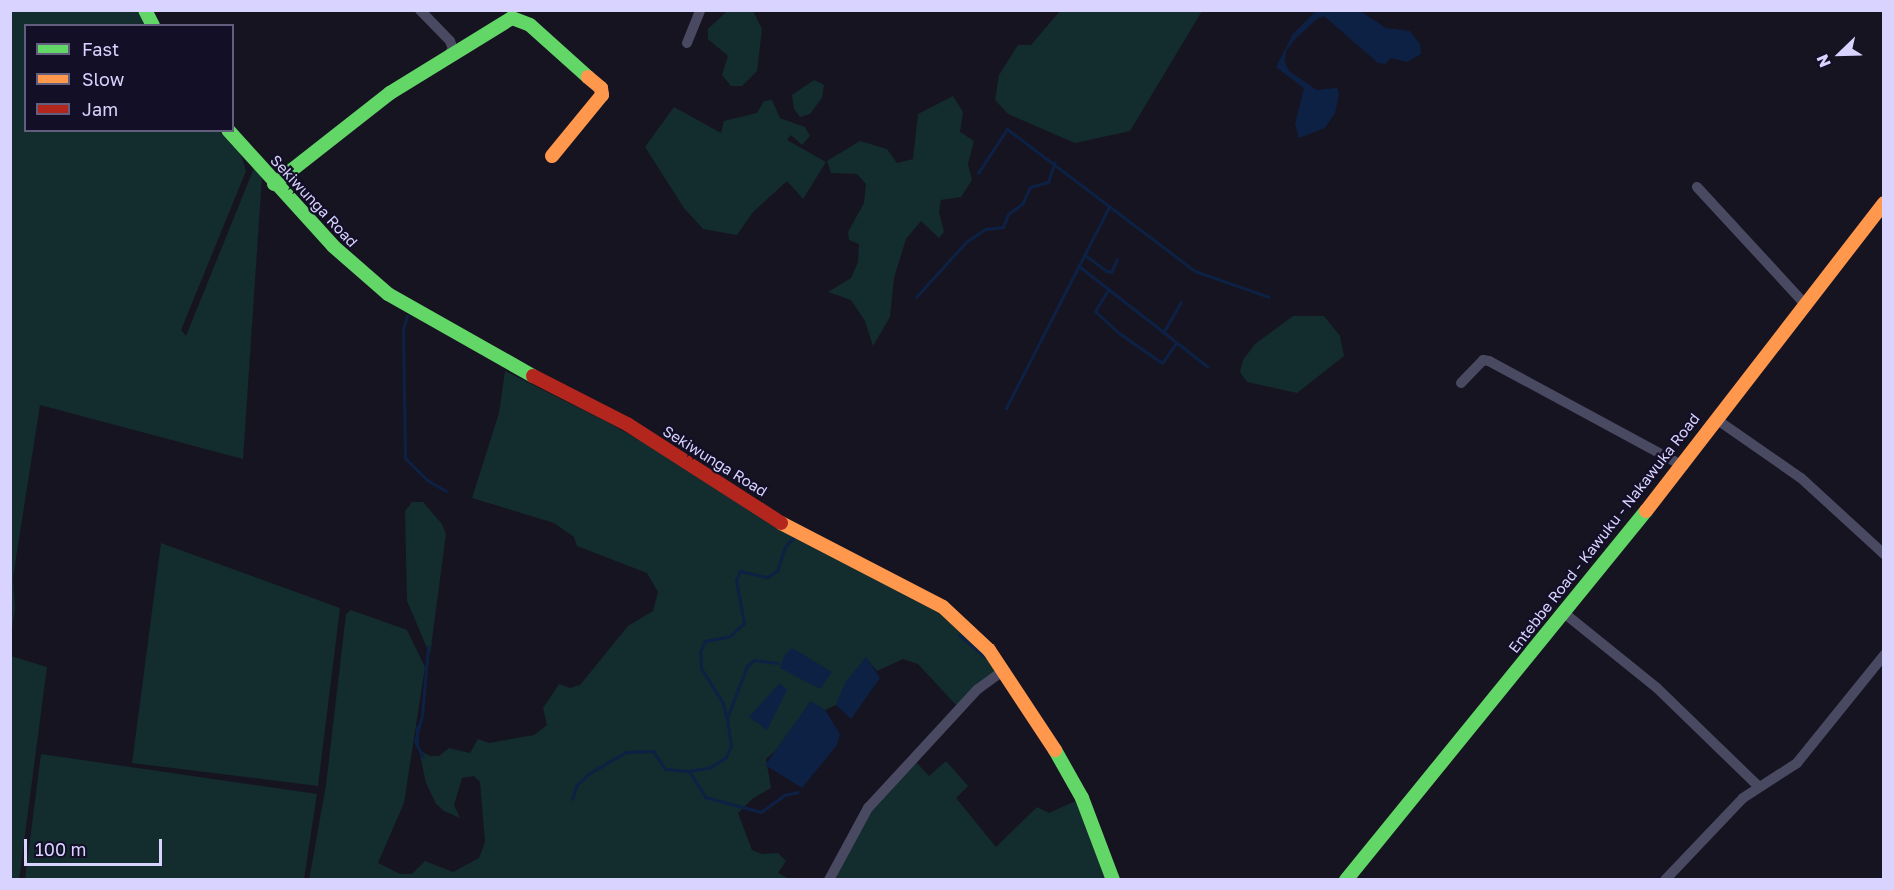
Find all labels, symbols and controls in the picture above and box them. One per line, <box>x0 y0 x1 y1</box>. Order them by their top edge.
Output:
legend <box>24 24 234 132</box>
north arrow <box>1810 24 1870 84</box>
text: Fast <box>82 38 119 60</box>
text: N <box>1812 52 1835 71</box>
text: Slow <box>82 68 124 90</box>
text: Jam <box>82 98 118 120</box>
street label: Sekiwunga Road <box>267 151 361 251</box>
street label: Entebbe Road - Kawuku - Nakawuka Road <box>1505 410 1703 656</box>
street label: Sekiwunga Road <box>660 422 770 500</box>
scale bar <box>27 827 165 865</box>
text: 100 m <box>35 838 86 860</box>

